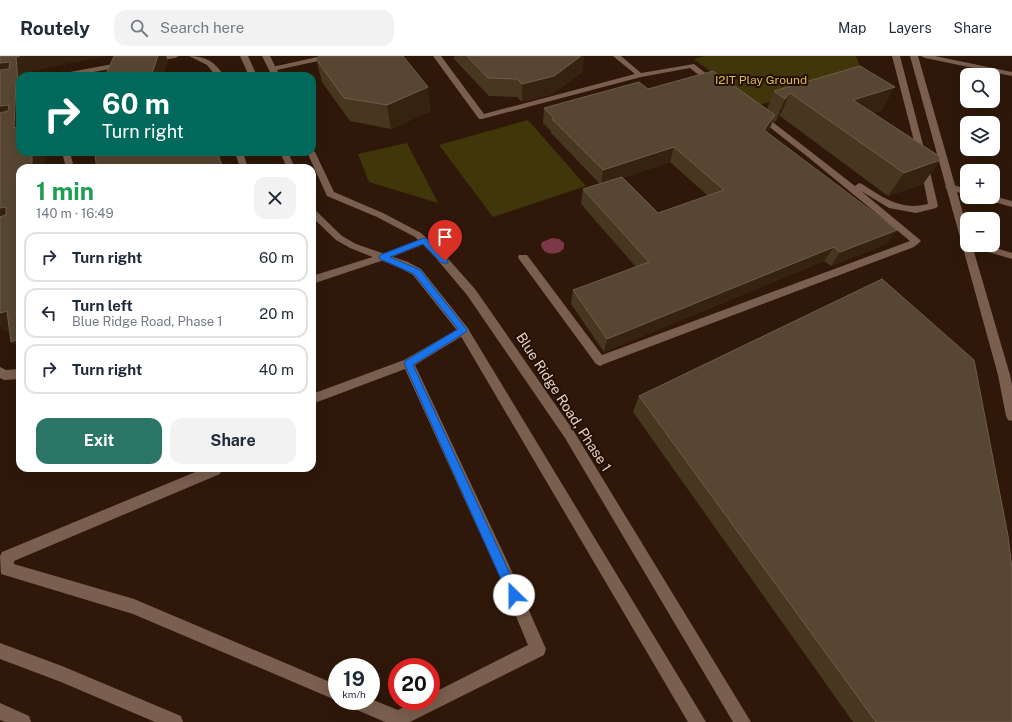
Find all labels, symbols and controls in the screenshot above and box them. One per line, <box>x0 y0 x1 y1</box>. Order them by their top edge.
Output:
search box <box>114 10 394 46</box>
text: Routely <box>20 17 90 39</box>
icon: search <box>128 17 150 39</box>
text: Search here <box>160 19 244 36</box>
text: Map <box>838 20 866 36</box>
text: Layers <box>888 20 932 36</box>
text: Share <box>954 20 992 36</box>
map controls <box>960 68 1000 252</box>
button: search <box>960 68 1000 108</box>
park label: I2IT Play Ground <box>715 73 807 87</box>
text: 60 m <box>102 87 170 120</box>
icon: right <box>36 88 88 140</box>
button: layers <box>960 116 1000 156</box>
text: Turn right <box>102 121 184 142</box>
button: + <box>960 164 1000 204</box>
text: 1 min <box>36 177 94 205</box>
button: close <box>254 177 296 219</box>
text: 140 m · 16:49 <box>36 206 114 221</box>
button: − <box>960 212 1000 252</box>
pin <box>428 220 462 261</box>
icon: arrive <box>434 226 456 248</box>
icon: right <box>38 246 60 268</box>
text: Turn right <box>72 249 142 266</box>
text: 60 m <box>259 249 294 266</box>
text: Turn left <box>72 297 133 314</box>
icon: left <box>38 302 60 324</box>
text: 20 m <box>259 305 294 322</box>
text: Blue Ridge Road, Phase 1 <box>72 314 223 329</box>
street label: Blue Ridge Road, Phase 1 <box>513 330 615 474</box>
icon: right <box>38 358 60 380</box>
text: Turn right <box>72 361 142 378</box>
text: 40 m <box>259 361 294 378</box>
button: Exit <box>36 418 162 464</box>
button: Share <box>170 418 296 464</box>
position arrow <box>493 574 535 616</box>
speed limit sign: 20 <box>388 658 440 710</box>
text: 19 <box>343 667 365 691</box>
text: km/h <box>342 688 366 700</box>

